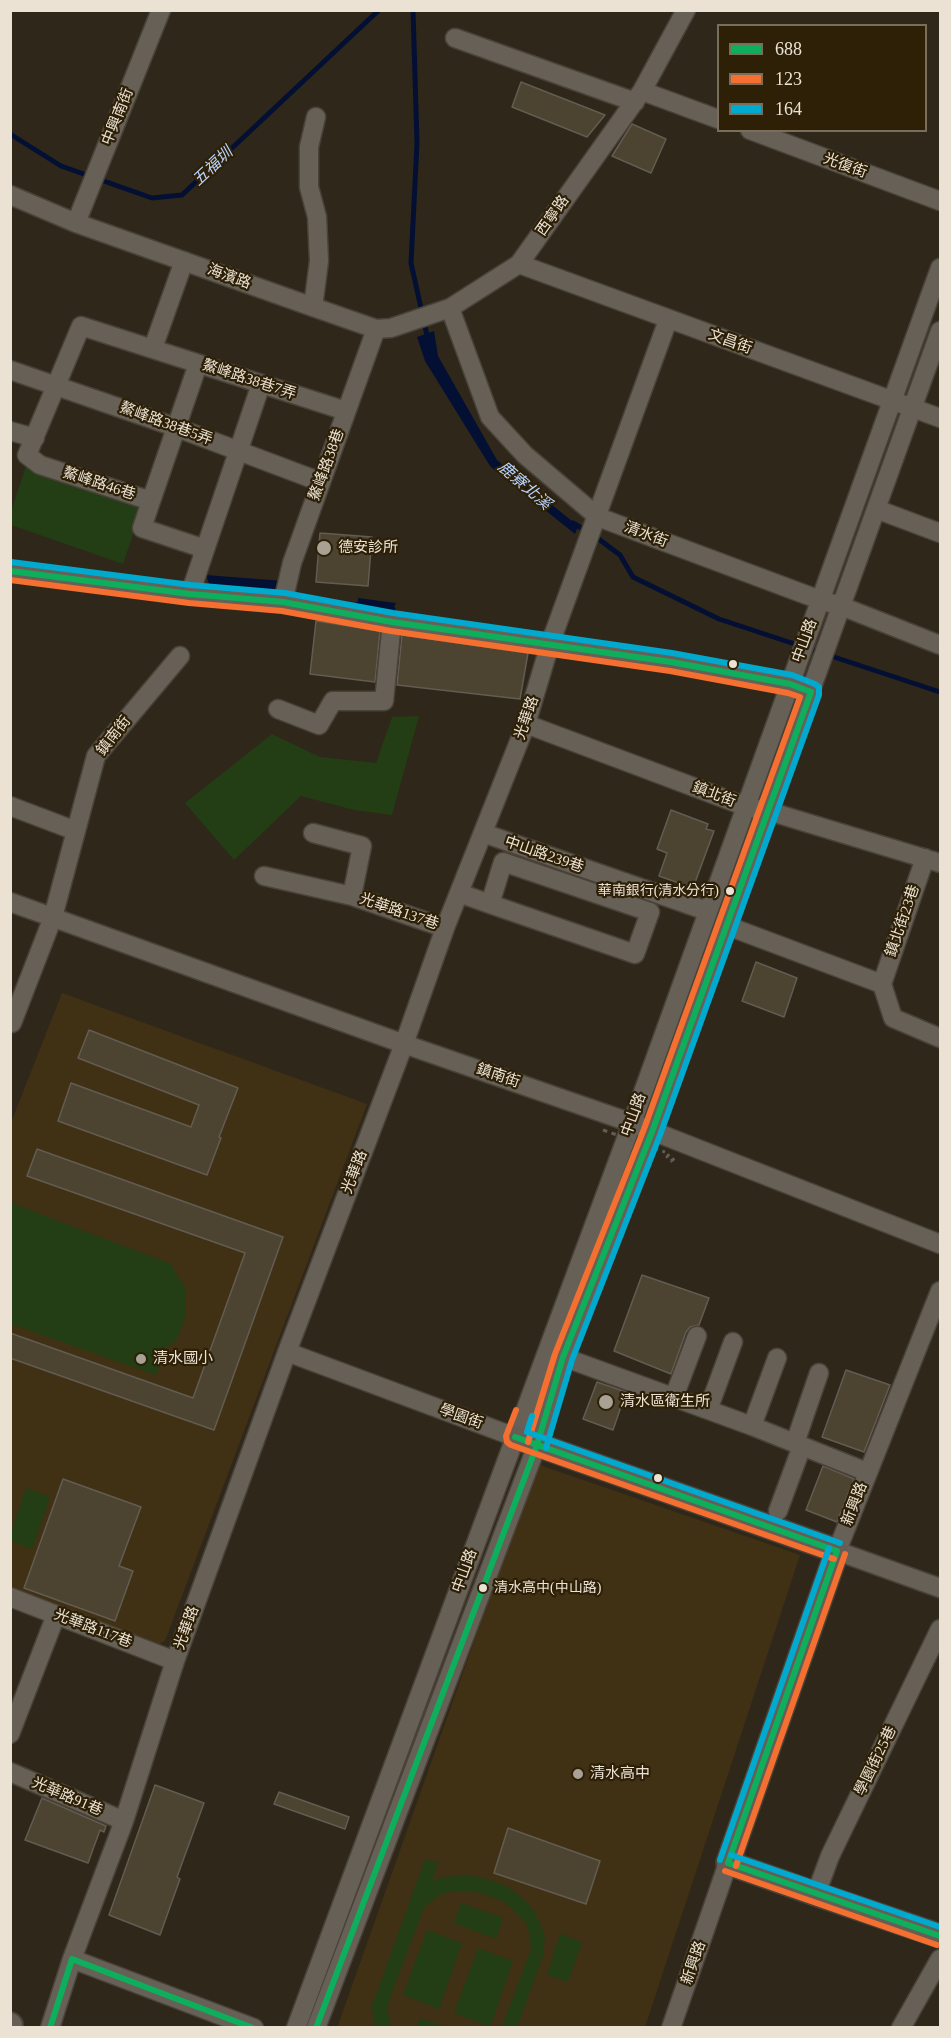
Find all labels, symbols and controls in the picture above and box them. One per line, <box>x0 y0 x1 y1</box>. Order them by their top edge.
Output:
legend <box>717 24 927 132</box>
text: 688 <box>775 39 802 59</box>
text: 123 <box>775 69 802 89</box>
street label: 中興南街 <box>98 86 138 148</box>
text: 164 <box>775 99 802 119</box>
water label: 五福圳 <box>189 144 237 190</box>
street label: 光復街 <box>821 150 869 182</box>
street label: 西寧路 <box>533 192 573 240</box>
street label: 海濱路 <box>205 261 253 293</box>
street label: 文昌街 <box>706 326 754 358</box>
street label: 鰲峰路38巷7弄 <box>200 356 298 404</box>
street label: 鰲峰路38巷5弄 <box>117 399 215 449</box>
street label: 鰲峰路38巷 <box>306 427 348 503</box>
water label: 鹿寮北溪 <box>494 458 554 514</box>
street label: 鰲峰路46巷 <box>61 464 137 504</box>
street label: 清水街 <box>622 519 670 551</box>
marker: 德安診所 <box>315 539 333 557</box>
place label: 德安診所 <box>338 539 398 557</box>
street label: 中山路 <box>789 617 821 665</box>
unlabelled marker <box>727 658 739 670</box>
street label: 光華路 <box>511 694 543 742</box>
street label: 鎮南街 <box>93 713 135 759</box>
street label: 鎮北街 <box>690 779 738 811</box>
street label: 中山路239巷 <box>502 833 586 877</box>
place label: 華南銀行(清水分行) <box>598 883 719 899</box>
street label: 鎮北街23巷 <box>882 883 924 959</box>
marker: 華南銀行(清水分行) <box>724 885 736 897</box>
street label: 光華路137巷 <box>357 890 441 934</box>
street label: 鎮南街 <box>474 1060 522 1092</box>
street label: 中山路 <box>618 1091 650 1139</box>
street label: 光華路 <box>339 1148 371 1196</box>
place label: 清水國小 <box>153 1350 213 1368</box>
marker: 清水國小 <box>134 1352 148 1366</box>
marker: 清水區衛生所 <box>597 1393 615 1411</box>
place label: 清水區衛生所 <box>620 1393 710 1411</box>
street label: 學園街 <box>437 1401 485 1433</box>
unlabelled marker <box>652 1472 664 1484</box>
street label: 新興路 <box>839 1480 871 1528</box>
street label: 中山路 <box>449 1547 481 1595</box>
place label: 清水高中(中山路) <box>494 1580 601 1596</box>
marker: 清水高中(中山路) <box>477 1582 489 1594</box>
street label: 光華路 <box>171 1604 203 1652</box>
street label: 光華路117巷 <box>52 1606 134 1652</box>
street label: 學園街25巷 <box>851 1723 901 1799</box>
place label: 清水高中 <box>590 1765 650 1783</box>
marker: 清水高中 <box>571 1767 585 1781</box>
street label: 光華路91巷 <box>29 1774 105 1820</box>
street label: 新興路 <box>678 1939 710 1987</box>

